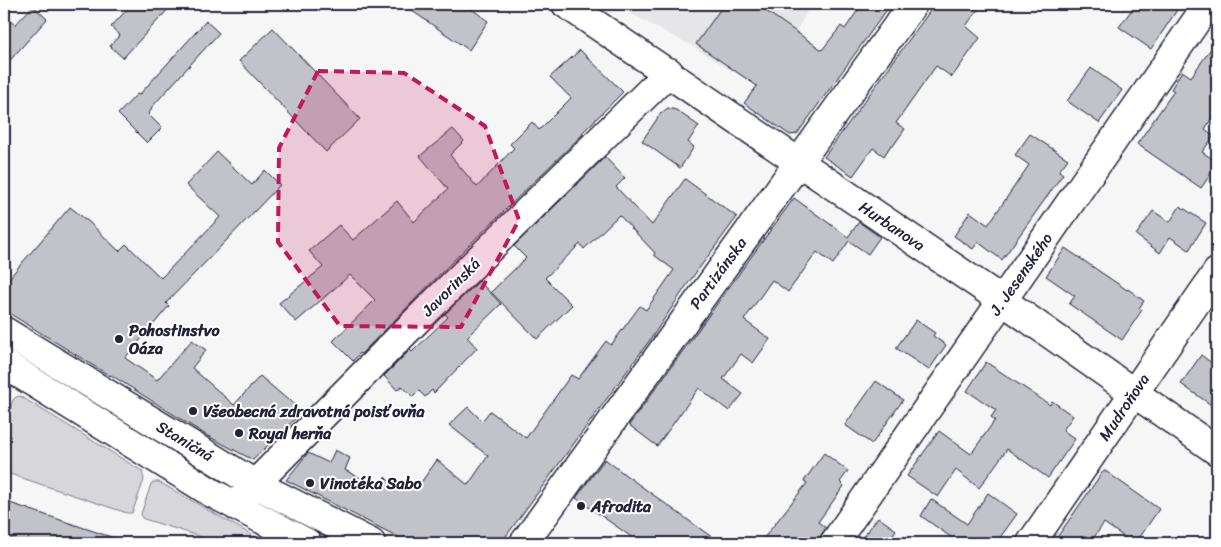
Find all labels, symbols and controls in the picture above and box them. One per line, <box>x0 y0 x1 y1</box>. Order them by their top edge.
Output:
street label: Hurbanova <box>853 193 931 259</box>
street label: J. Jesenského <box>981 226 1060 322</box>
street label: Partizánska <box>682 231 754 315</box>
street label: Javorinská <box>414 250 488 324</box>
place label: Pohostinstvo Oáza <box>128 316 220 363</box>
marker: Pohostinstvo Oáza <box>113 333 125 345</box>
street label: Mudroňova <box>1091 367 1157 447</box>
place label: Všeobecná zdravotná poisťovňa <box>203 397 425 426</box>
marker: Všeobecná zdravotná poisťovňa <box>187 405 199 417</box>
street label: Staničná <box>151 412 219 470</box>
place label: Royal herňa <box>248 419 331 448</box>
marker: Royal herňa <box>233 427 245 439</box>
place label: Vinotéka Sabo <box>320 469 422 498</box>
marker: Vinotéka Sabo <box>304 477 316 489</box>
place label: Afrodita <box>590 492 652 521</box>
marker: Afrodita <box>575 500 587 512</box>

